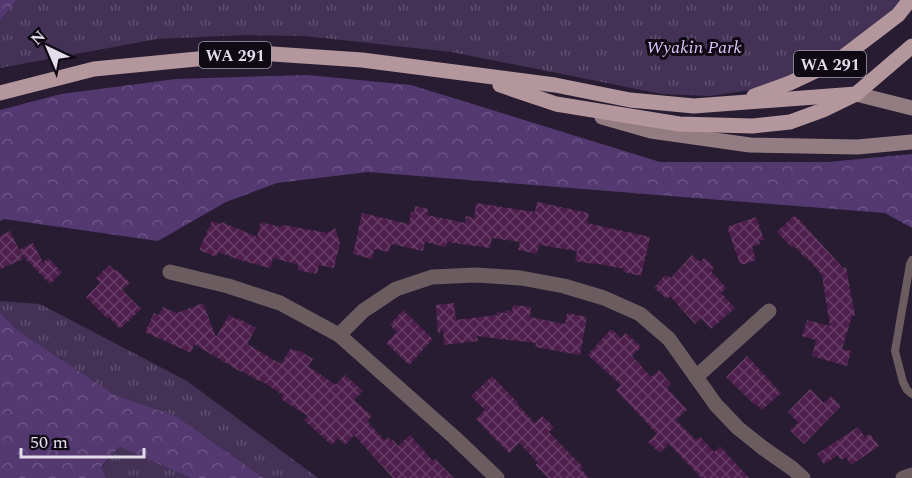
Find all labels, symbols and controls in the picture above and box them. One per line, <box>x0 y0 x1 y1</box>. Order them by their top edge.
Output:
north arrow <box>18 18 78 78</box>
text: N <box>25 25 51 51</box>
park label: Wyakin Park <box>646 34 742 61</box>
road number: WA 291 <box>199 42 271 68</box>
road number: WA 291 <box>794 51 866 77</box>
scale bar <box>21 421 144 459</box>
text: 50 m <box>30 429 68 456</box>

